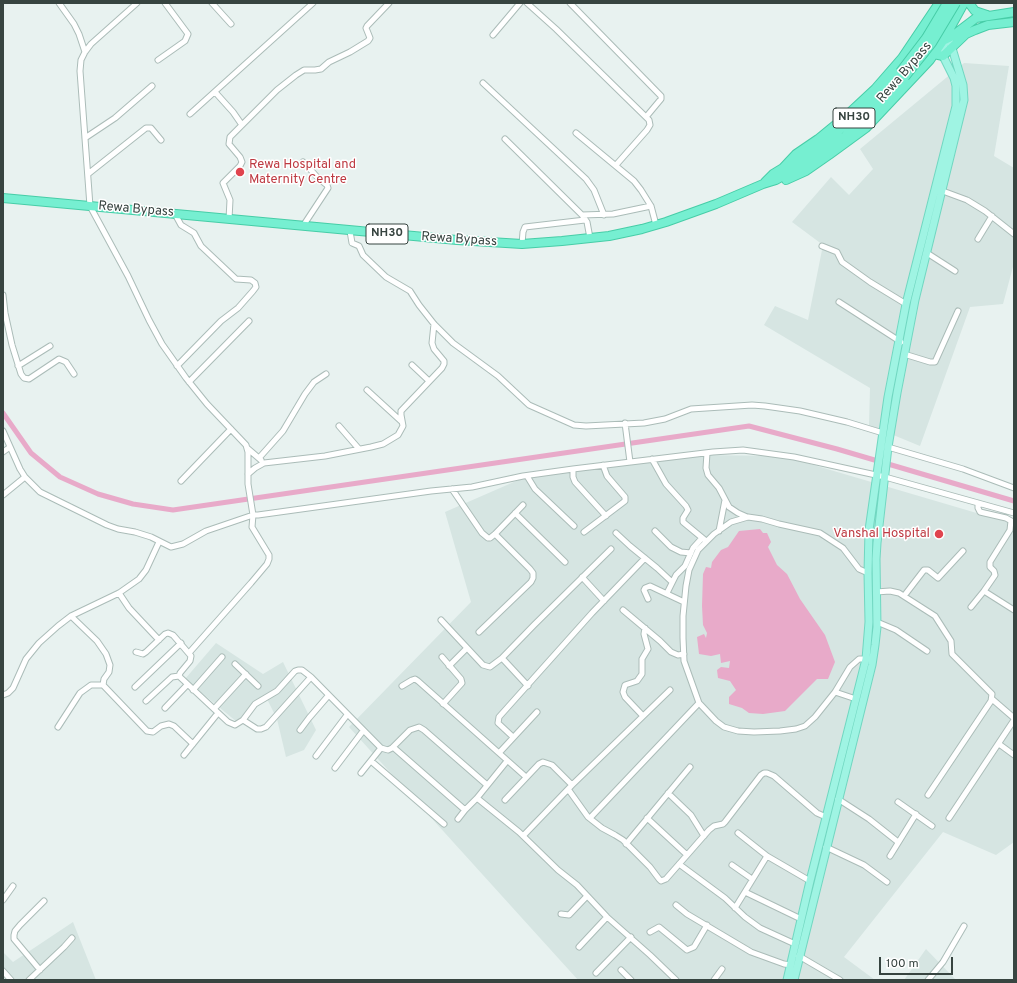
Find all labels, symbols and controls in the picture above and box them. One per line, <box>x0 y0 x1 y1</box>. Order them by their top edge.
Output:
street label: Rewa Bypass <box>874 39 936 107</box>
road number: NH30 <box>833 108 875 128</box>
place label: Rewa Hospital and Maternity Centre <box>249 157 356 188</box>
marker: Rewa Hospital and Maternity Centre <box>234 166 246 178</box>
street label: Rewa Bypass <box>97 199 175 221</box>
road number: NH30 <box>366 224 408 244</box>
street label: Rewa Bypass <box>421 230 497 250</box>
place label: Vanshal Hospital <box>833 526 930 542</box>
marker: Vanshal Hospital <box>933 528 945 540</box>
scale bar <box>881 949 955 975</box>
text: 100 m <box>886 956 919 972</box>

